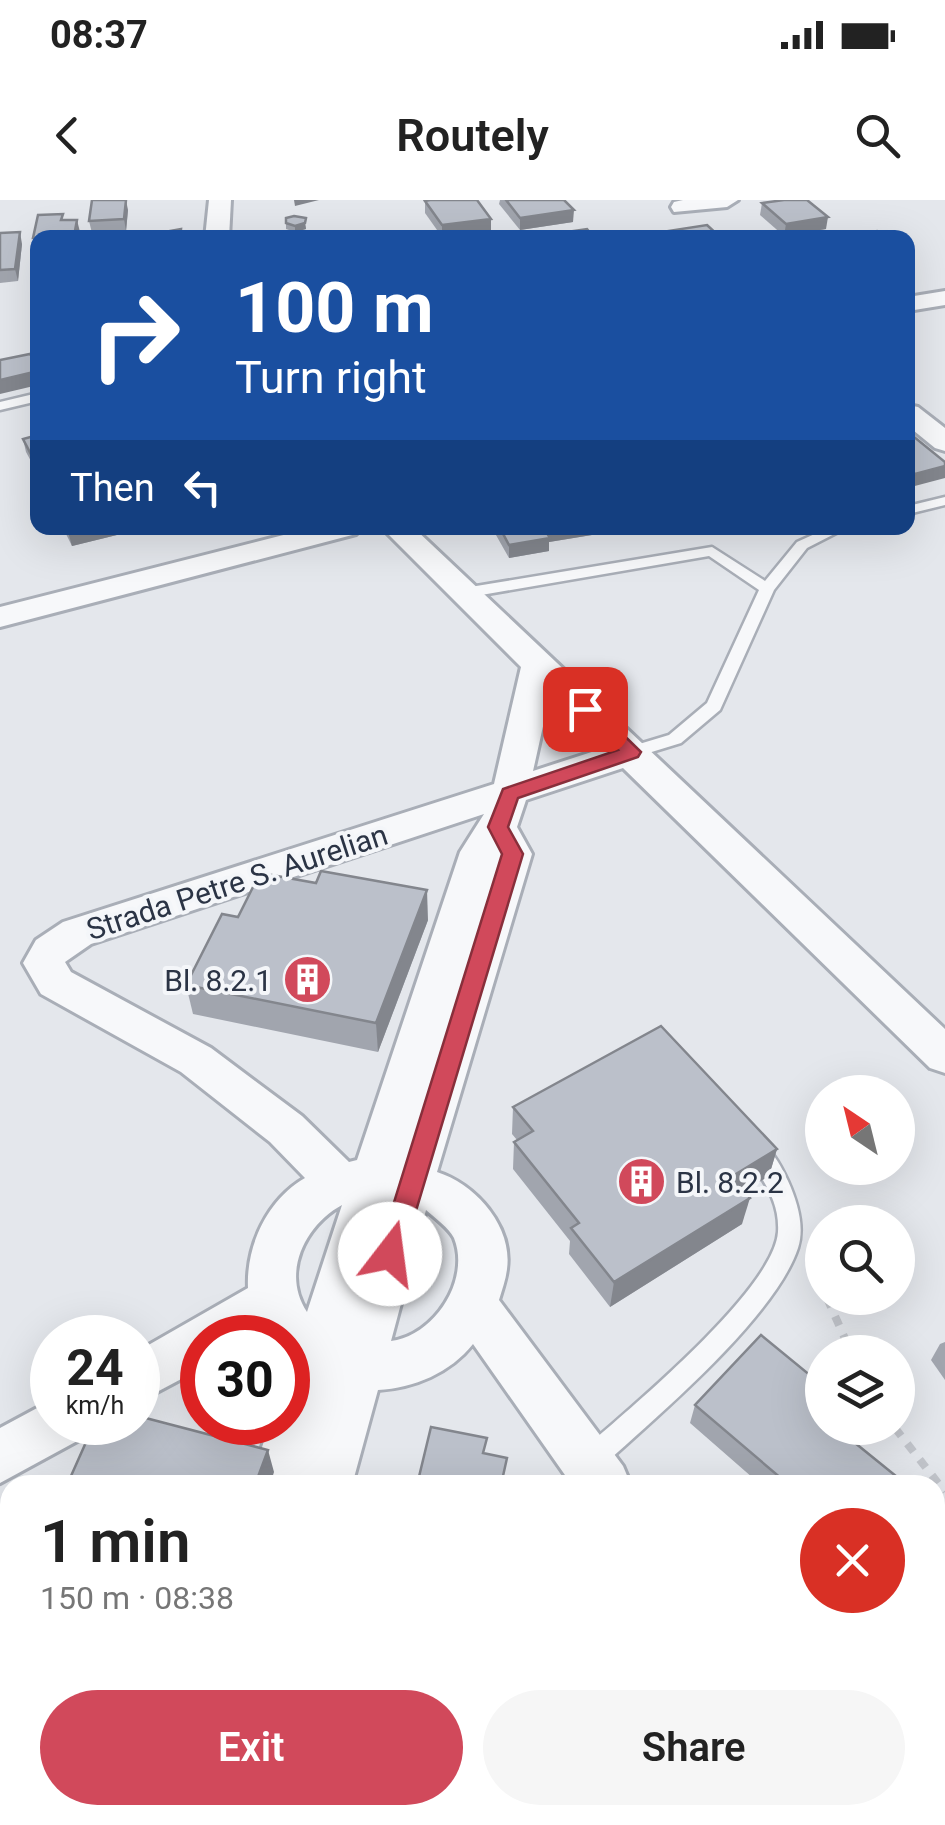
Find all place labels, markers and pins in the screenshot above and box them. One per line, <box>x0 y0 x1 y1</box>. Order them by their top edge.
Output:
pin <box>543 667 628 752</box>
building icon: Bl. 8.2.1 <box>281 954 333 1006</box>
place label: Bl. 8.2.1 <box>164 963 272 998</box>
building icon: Bl. 8.2.2 <box>615 1156 667 1208</box>
place label: Bl. 8.2.2 <box>676 1165 784 1200</box>

